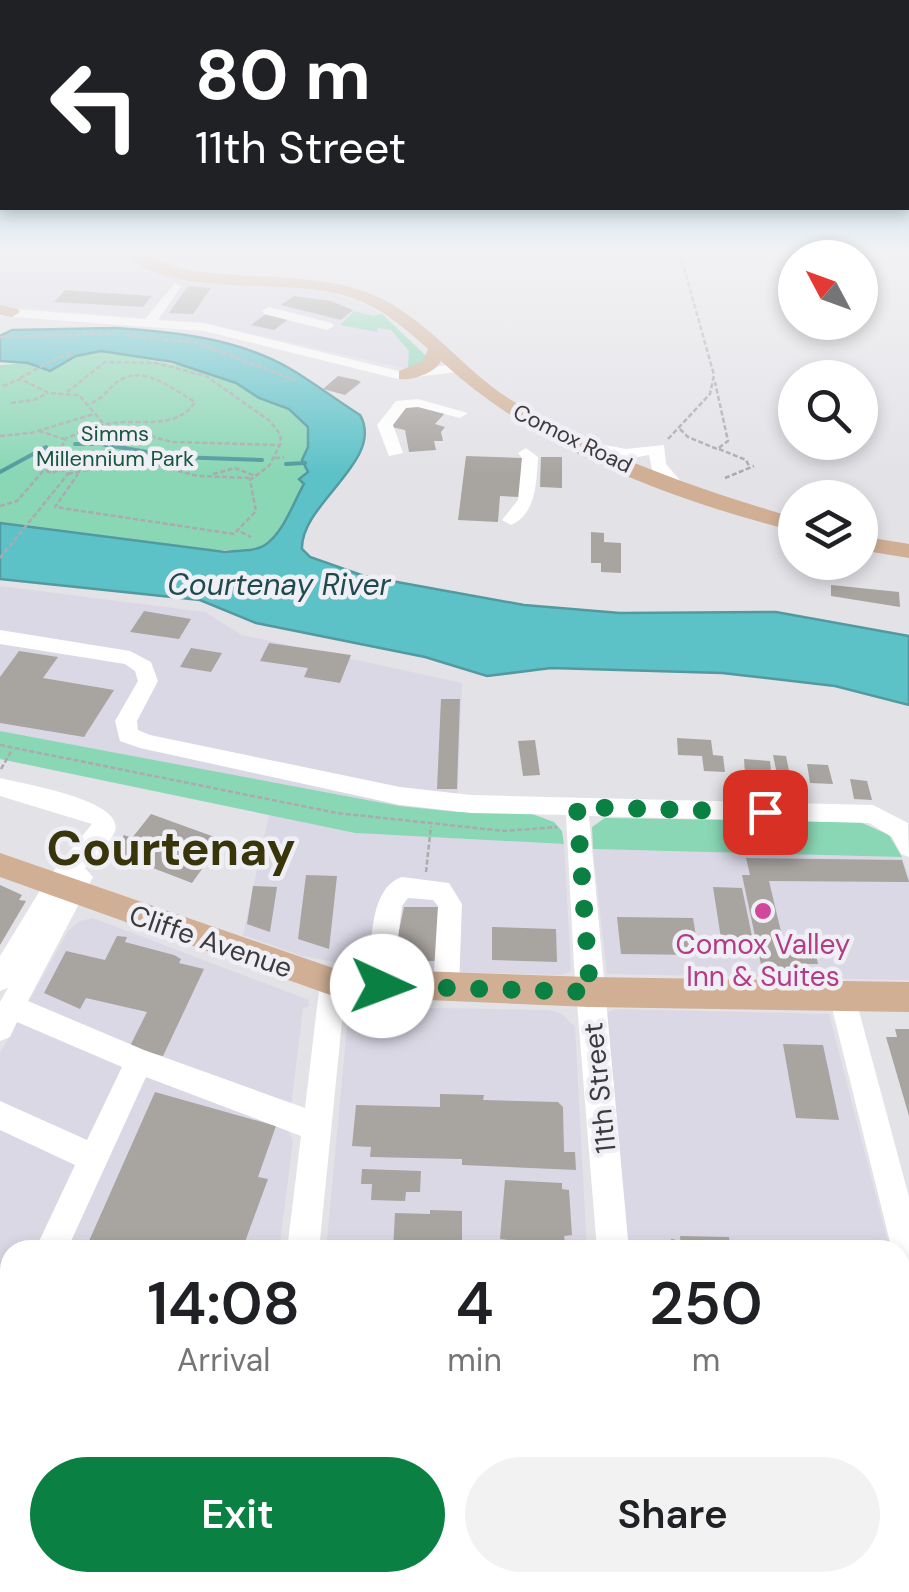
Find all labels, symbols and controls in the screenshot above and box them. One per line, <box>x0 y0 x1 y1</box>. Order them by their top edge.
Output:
text: 80 m <box>195 30 371 121</box>
icon: left <box>30 40 160 170</box>
text: 11th Street <box>195 118 406 177</box>
north arrow <box>778 240 878 340</box>
map controls <box>778 240 878 580</box>
button: search <box>778 360 878 460</box>
street label: Comox Road <box>508 397 637 480</box>
park label: Simms Millennium Park <box>36 419 194 473</box>
button: layers <box>778 480 878 580</box>
water label: Courtenay River <box>167 565 392 604</box>
pin <box>723 770 808 855</box>
icon: arrive <box>738 785 793 840</box>
district label: Courtenay <box>47 817 295 880</box>
street label: Cliffe Avenue <box>124 896 297 987</box>
marker: Comox Valley Inn & Suites <box>752 900 774 922</box>
place label: Comox Valley Inn & Suites <box>676 926 850 995</box>
position arrow <box>330 934 434 1038</box>
street label: 11th Street <box>574 1021 625 1155</box>
text: 14:08 <box>147 1264 300 1343</box>
text: 4 <box>456 1264 494 1343</box>
text: 250 <box>649 1264 763 1343</box>
text: Arrival <box>177 1339 270 1381</box>
text: min <box>447 1339 502 1381</box>
text: m <box>692 1339 720 1381</box>
button: Exit <box>30 1457 445 1572</box>
button: Share <box>465 1457 880 1572</box>

